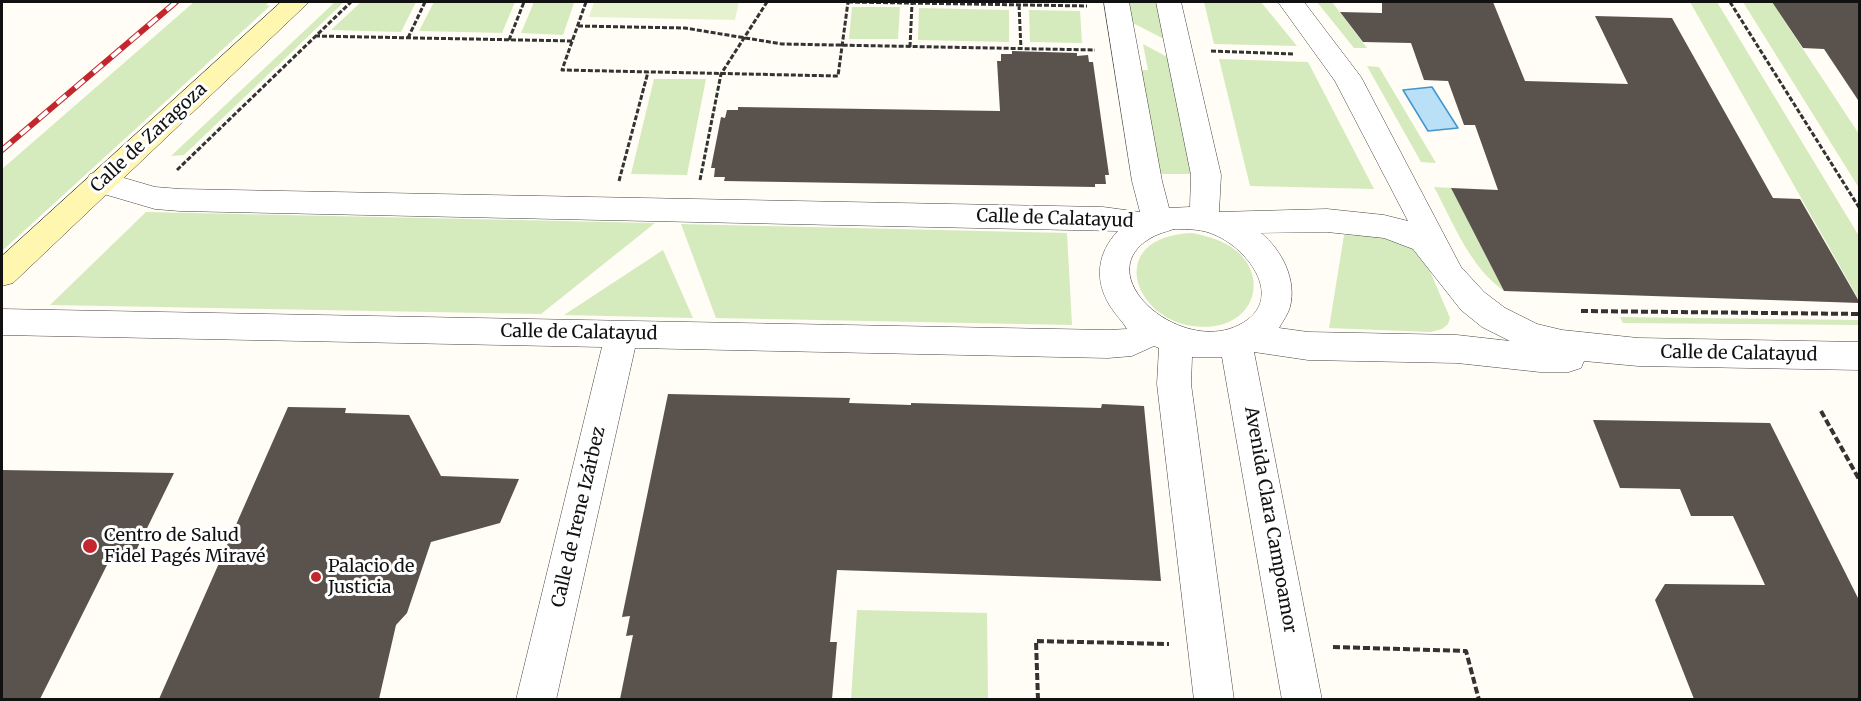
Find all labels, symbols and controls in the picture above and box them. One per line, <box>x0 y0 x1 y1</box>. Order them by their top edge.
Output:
street label: Calle de Zaragoza <box>86 79 212 197</box>
street label: Calle de Calatayud <box>976 205 1134 233</box>
street label: Calle de Calatayud <box>500 321 658 345</box>
street label: Calle de Calatayud <box>1660 342 1818 366</box>
street label: Avenida Clara Campoamor <box>1239 405 1301 635</box>
street label: Calle de Irene Izárbez <box>548 425 610 609</box>
place label: Centro de Salud Fidel Pagés Miravé <box>104 525 265 568</box>
marker: Centro de Salud Fidel Pagés Miravé <box>81 537 99 555</box>
place label: Palacio de Justicia <box>328 556 414 598</box>
marker: Palacio de Justicia <box>309 570 323 584</box>

